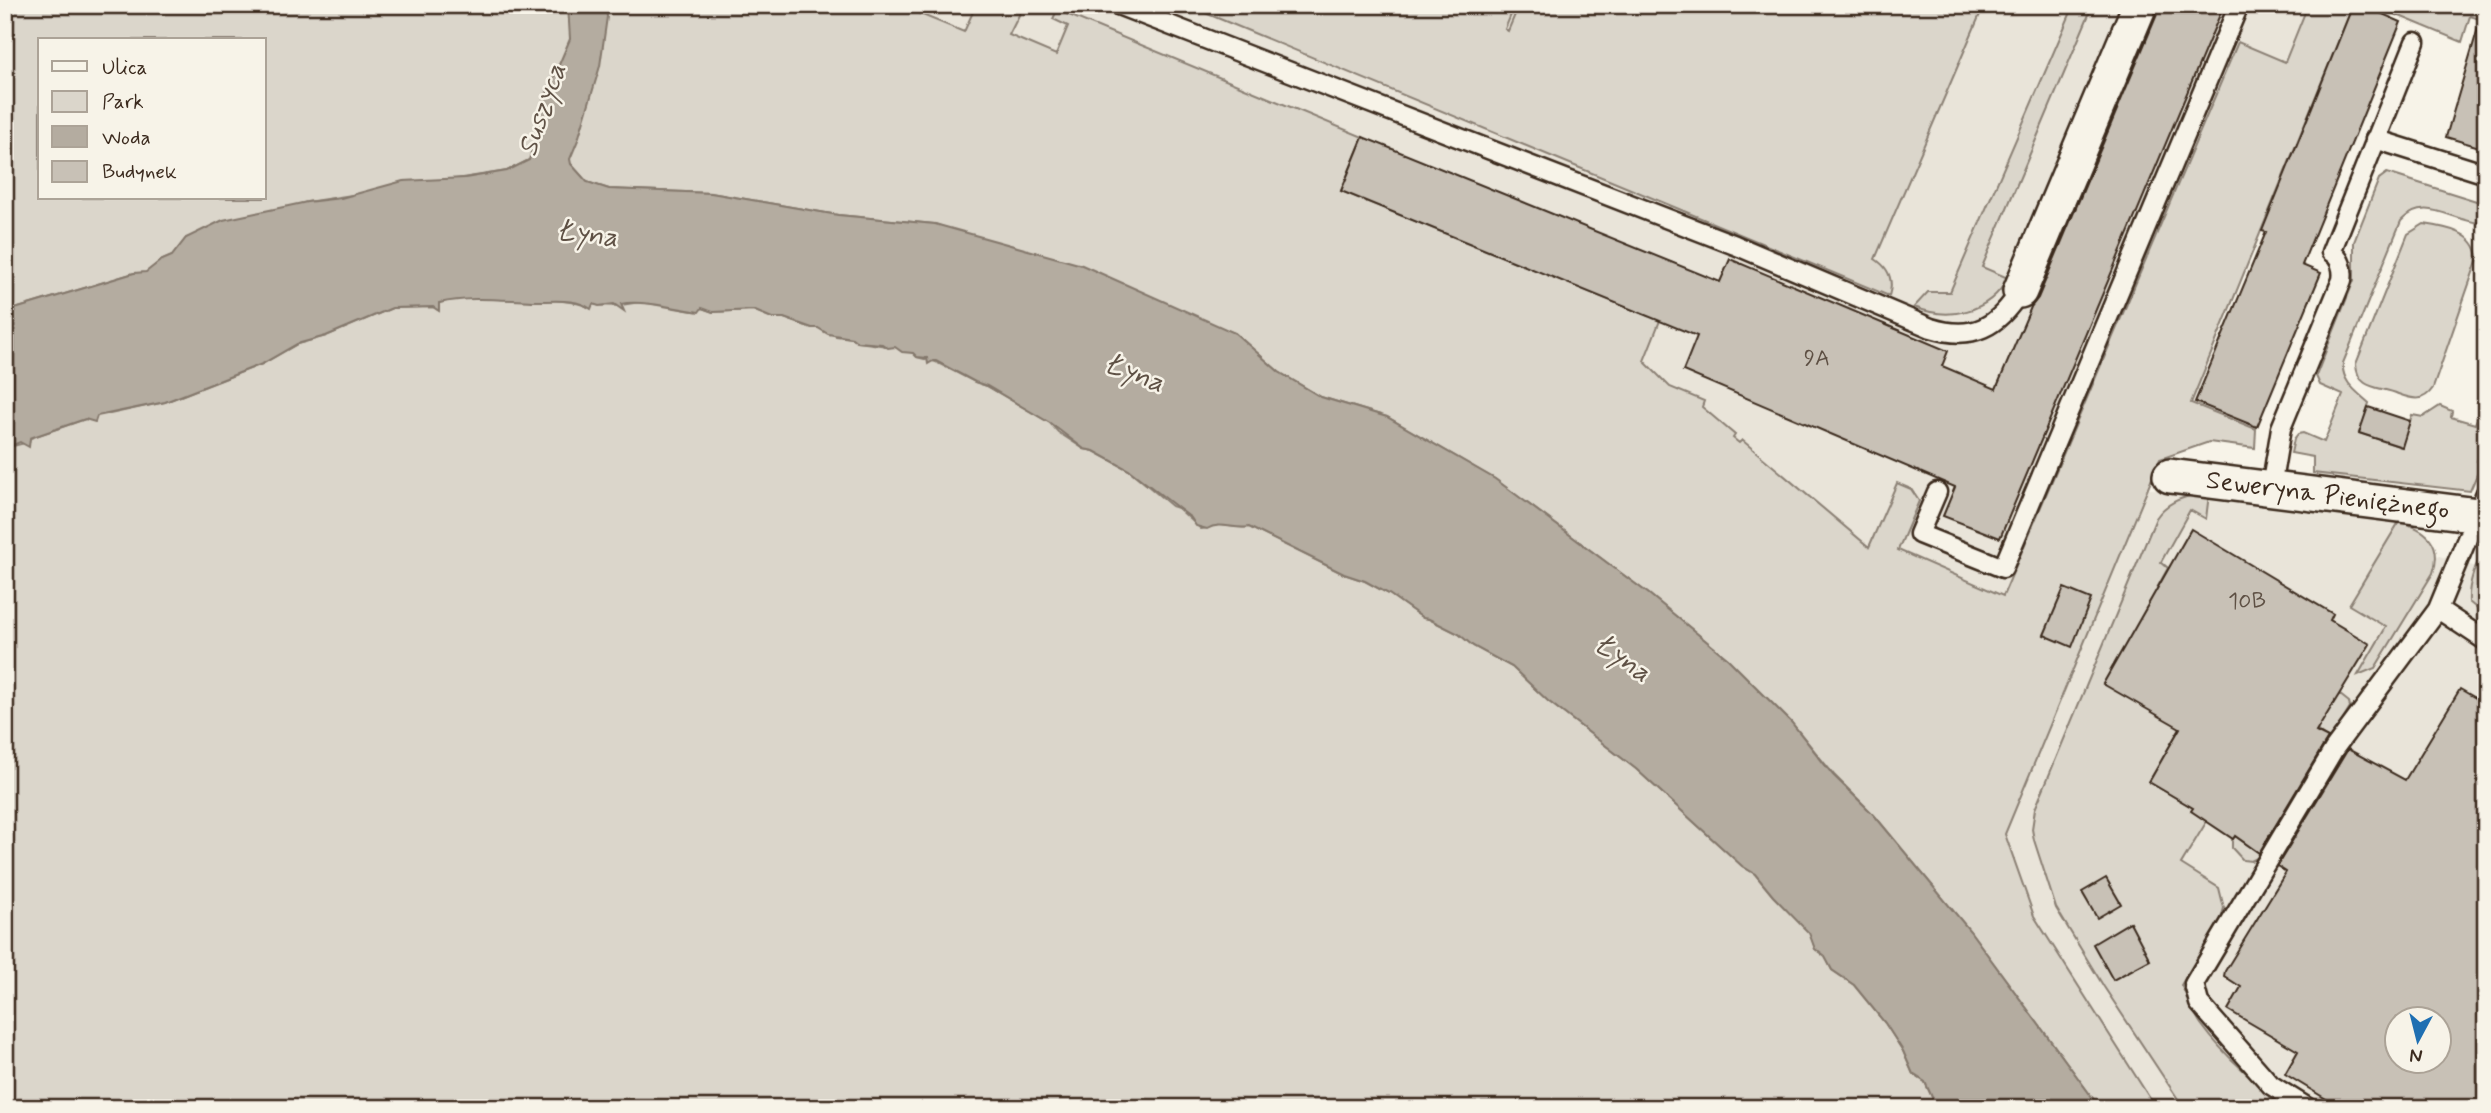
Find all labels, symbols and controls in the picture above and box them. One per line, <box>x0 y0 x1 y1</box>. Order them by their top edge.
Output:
legend <box>38 38 266 200</box>
text: Ulica <box>102 54 147 82</box>
water label: Suszyca <box>510 59 576 161</box>
text: Park <box>102 88 144 116</box>
text: Woda <box>102 124 151 152</box>
text: Budynek <box>102 158 177 186</box>
water label: Łyna <box>554 213 620 257</box>
house number: 9A <box>1804 344 1830 374</box>
water label: Łyna <box>1099 346 1169 402</box>
street label: Seweryna Pieniężnego <box>2204 464 2451 530</box>
house number: 10B <box>2228 587 2266 617</box>
water label: Łyna <box>1586 626 1658 692</box>
north arrow <box>2382 1004 2452 1074</box>
text: N <box>2408 1042 2424 1069</box>

